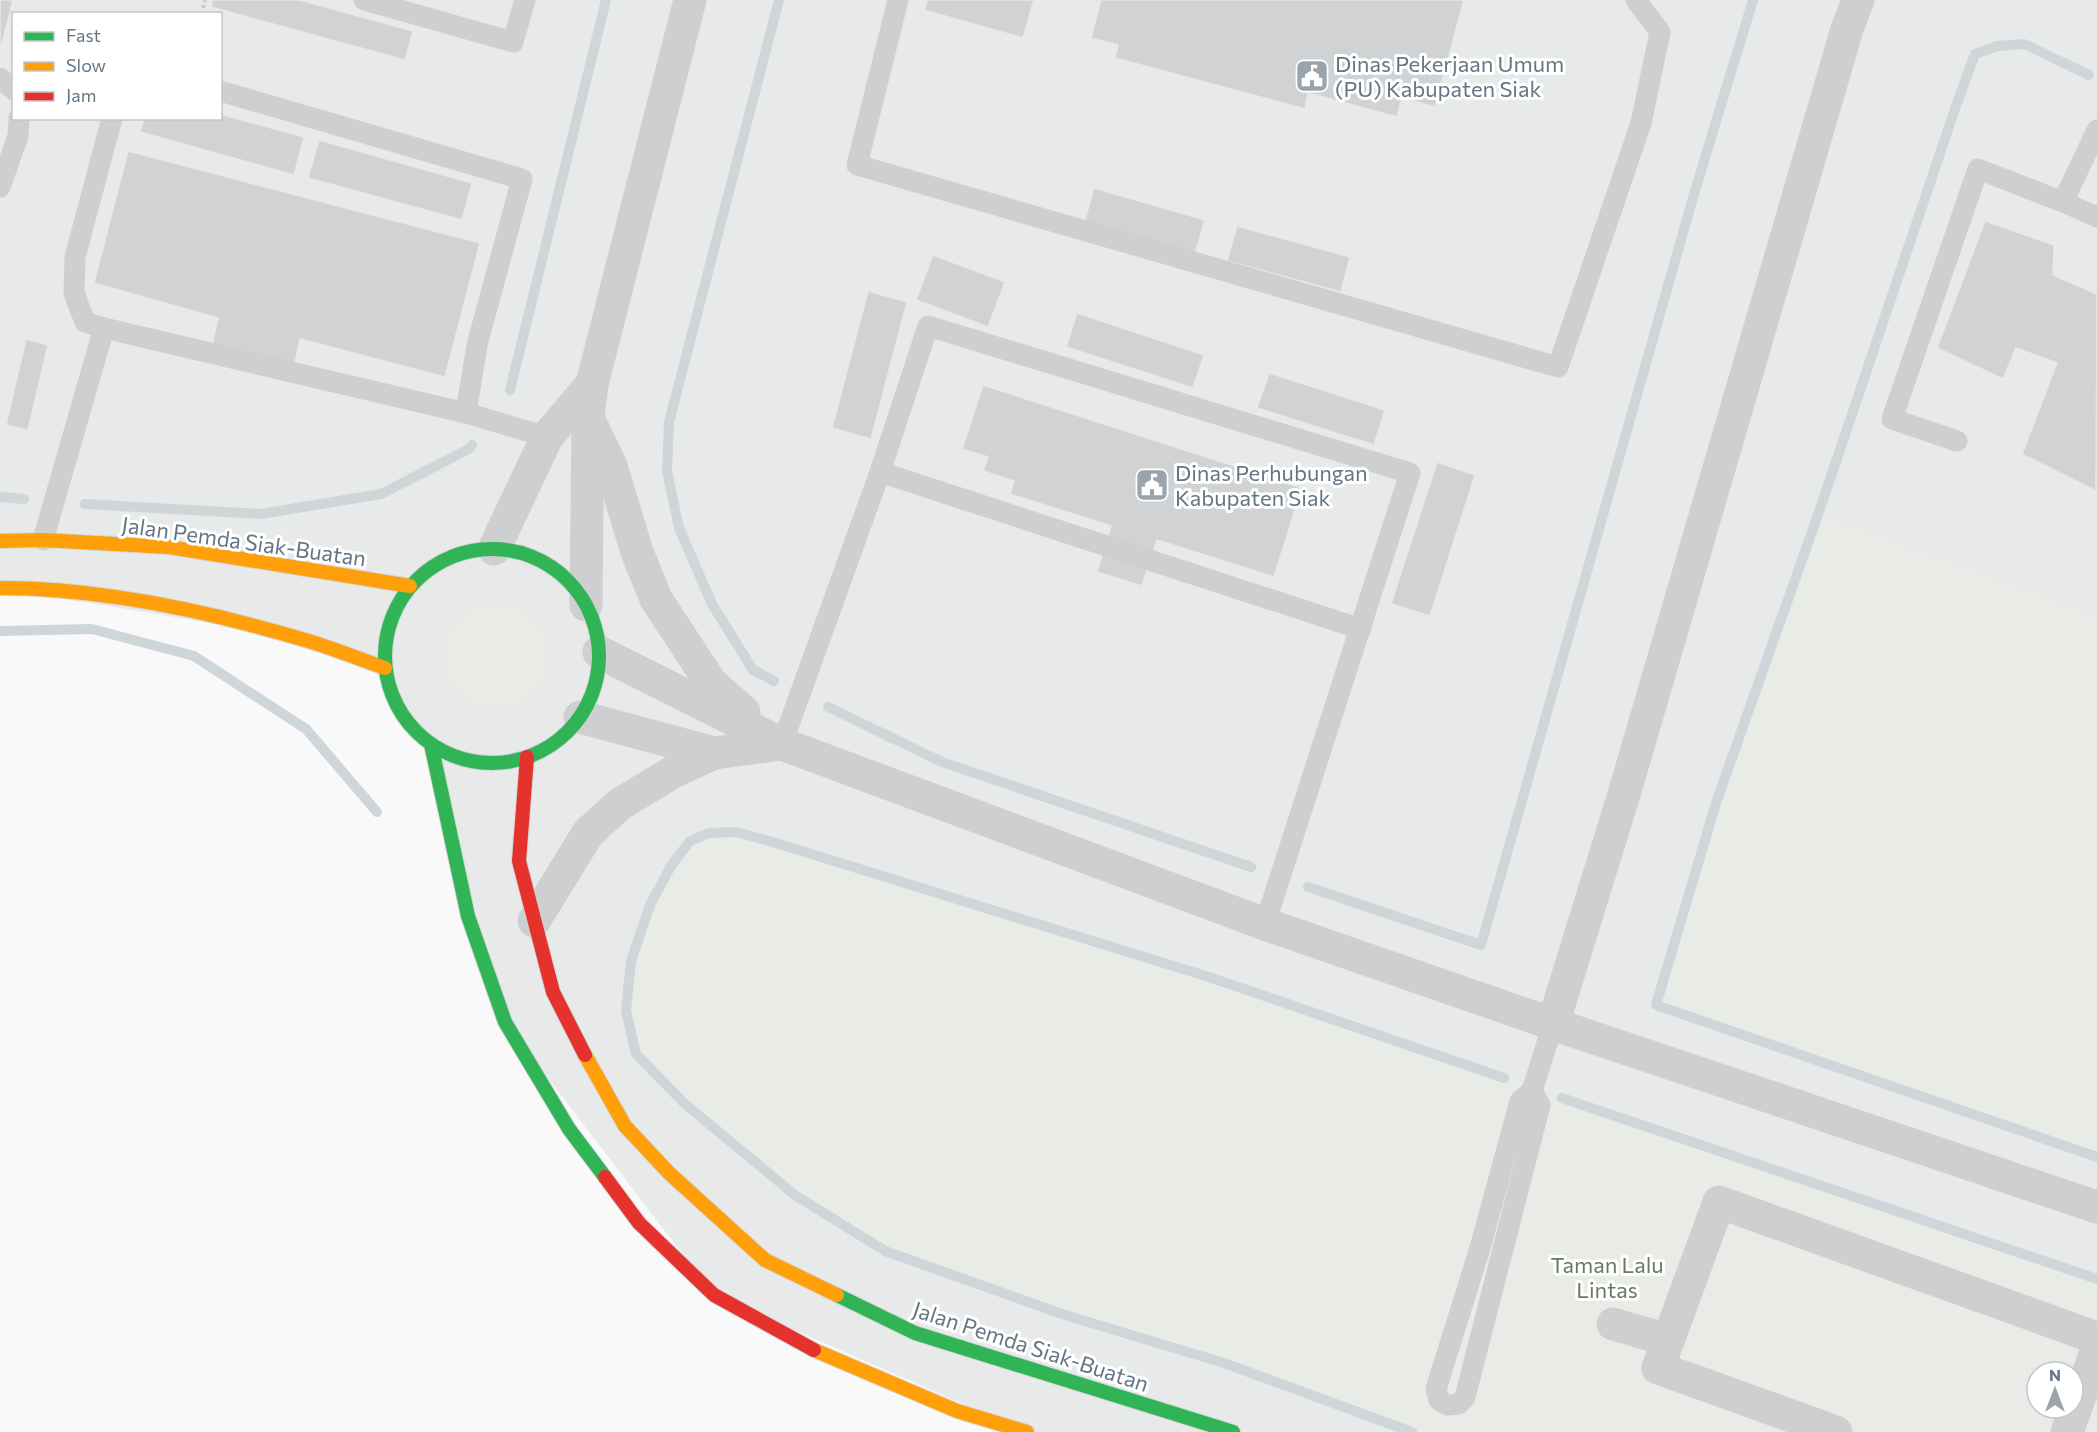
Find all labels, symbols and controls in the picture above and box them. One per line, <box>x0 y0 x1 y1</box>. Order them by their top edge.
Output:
legend <box>12 12 222 120</box>
text: Fast <box>66 24 101 46</box>
place label: Dinas Pekerjaan Umum (PU) Kabupaten Siak <box>1335 50 1564 102</box>
text: Slow <box>66 54 106 76</box>
public building icon: Dinas Pekerjaan Umum (PU) Kabupaten Siak <box>1294 58 1330 94</box>
text: Jam <box>66 84 96 106</box>
place label: Dinas Perhubungan Kabupaten Siak <box>1175 459 1368 511</box>
public building icon: Dinas Perhubungan Kabupaten Siak <box>1134 467 1170 503</box>
street label: Jalan Pemda Siak-Buatan <box>120 510 368 572</box>
park label: Taman Lalu Lintas <box>1550 1251 1664 1303</box>
street label: Jalan Pemda Siak-Buatan <box>910 1295 1152 1397</box>
north arrow <box>2025 1360 2085 1420</box>
text: N <box>2049 1365 2061 1384</box>

